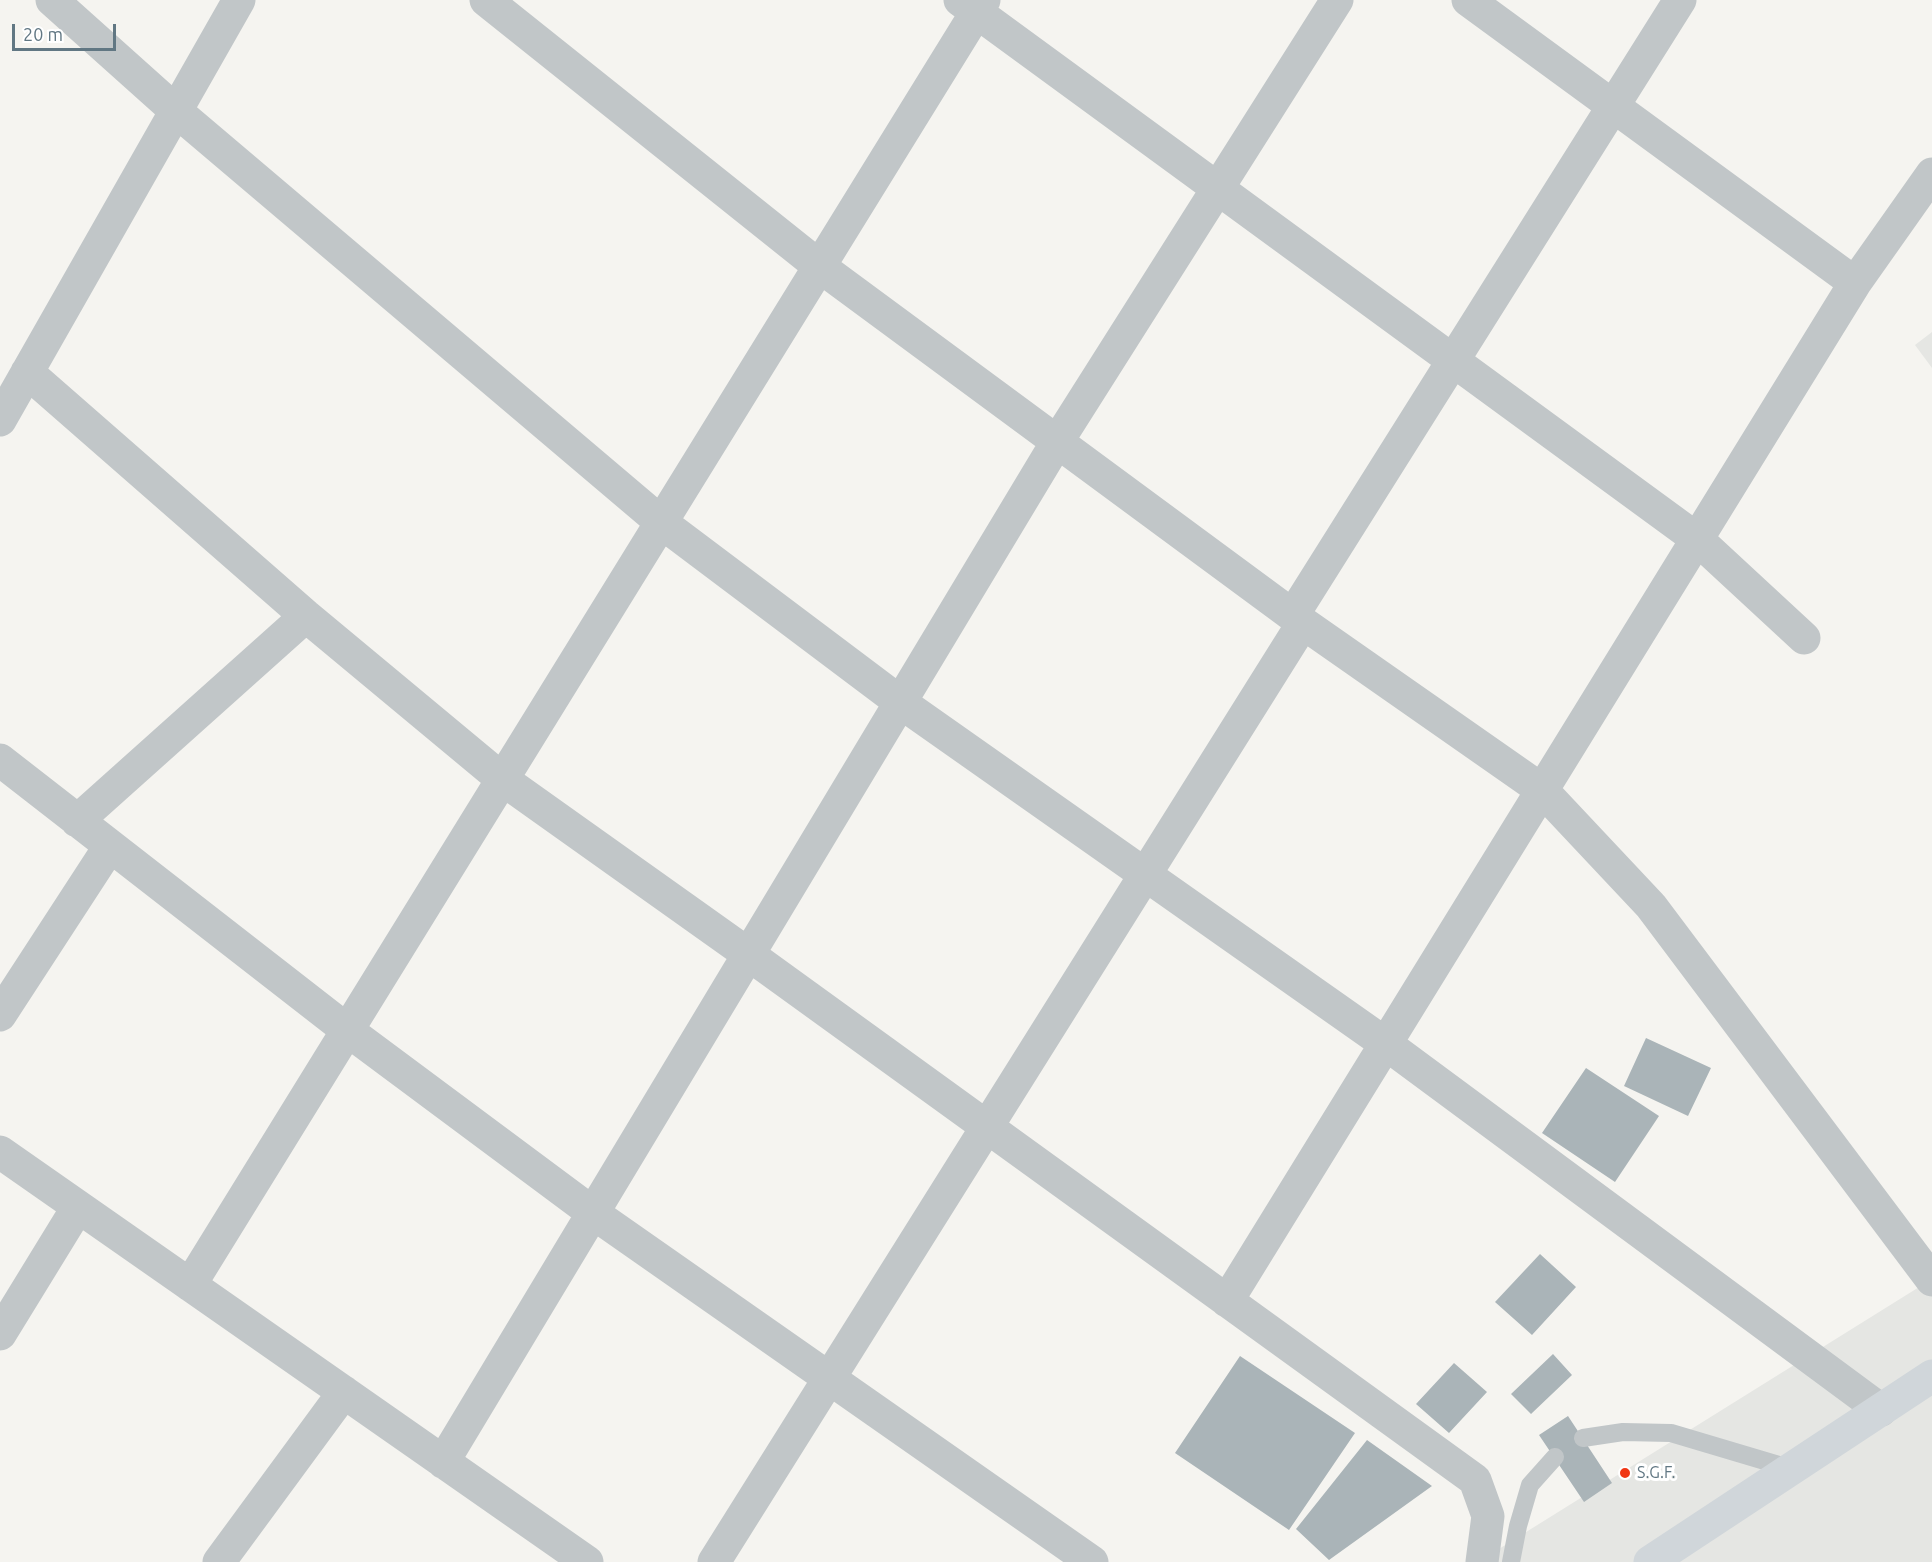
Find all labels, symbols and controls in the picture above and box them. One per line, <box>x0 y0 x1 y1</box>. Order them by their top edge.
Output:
scale bar <box>15 12 118 50</box>
text: 20 m <box>23 24 63 44</box>
place label: S.G.F. <box>1637 1463 1676 1483</box>
marker: S.G.F. <box>1618 1466 1632 1480</box>

